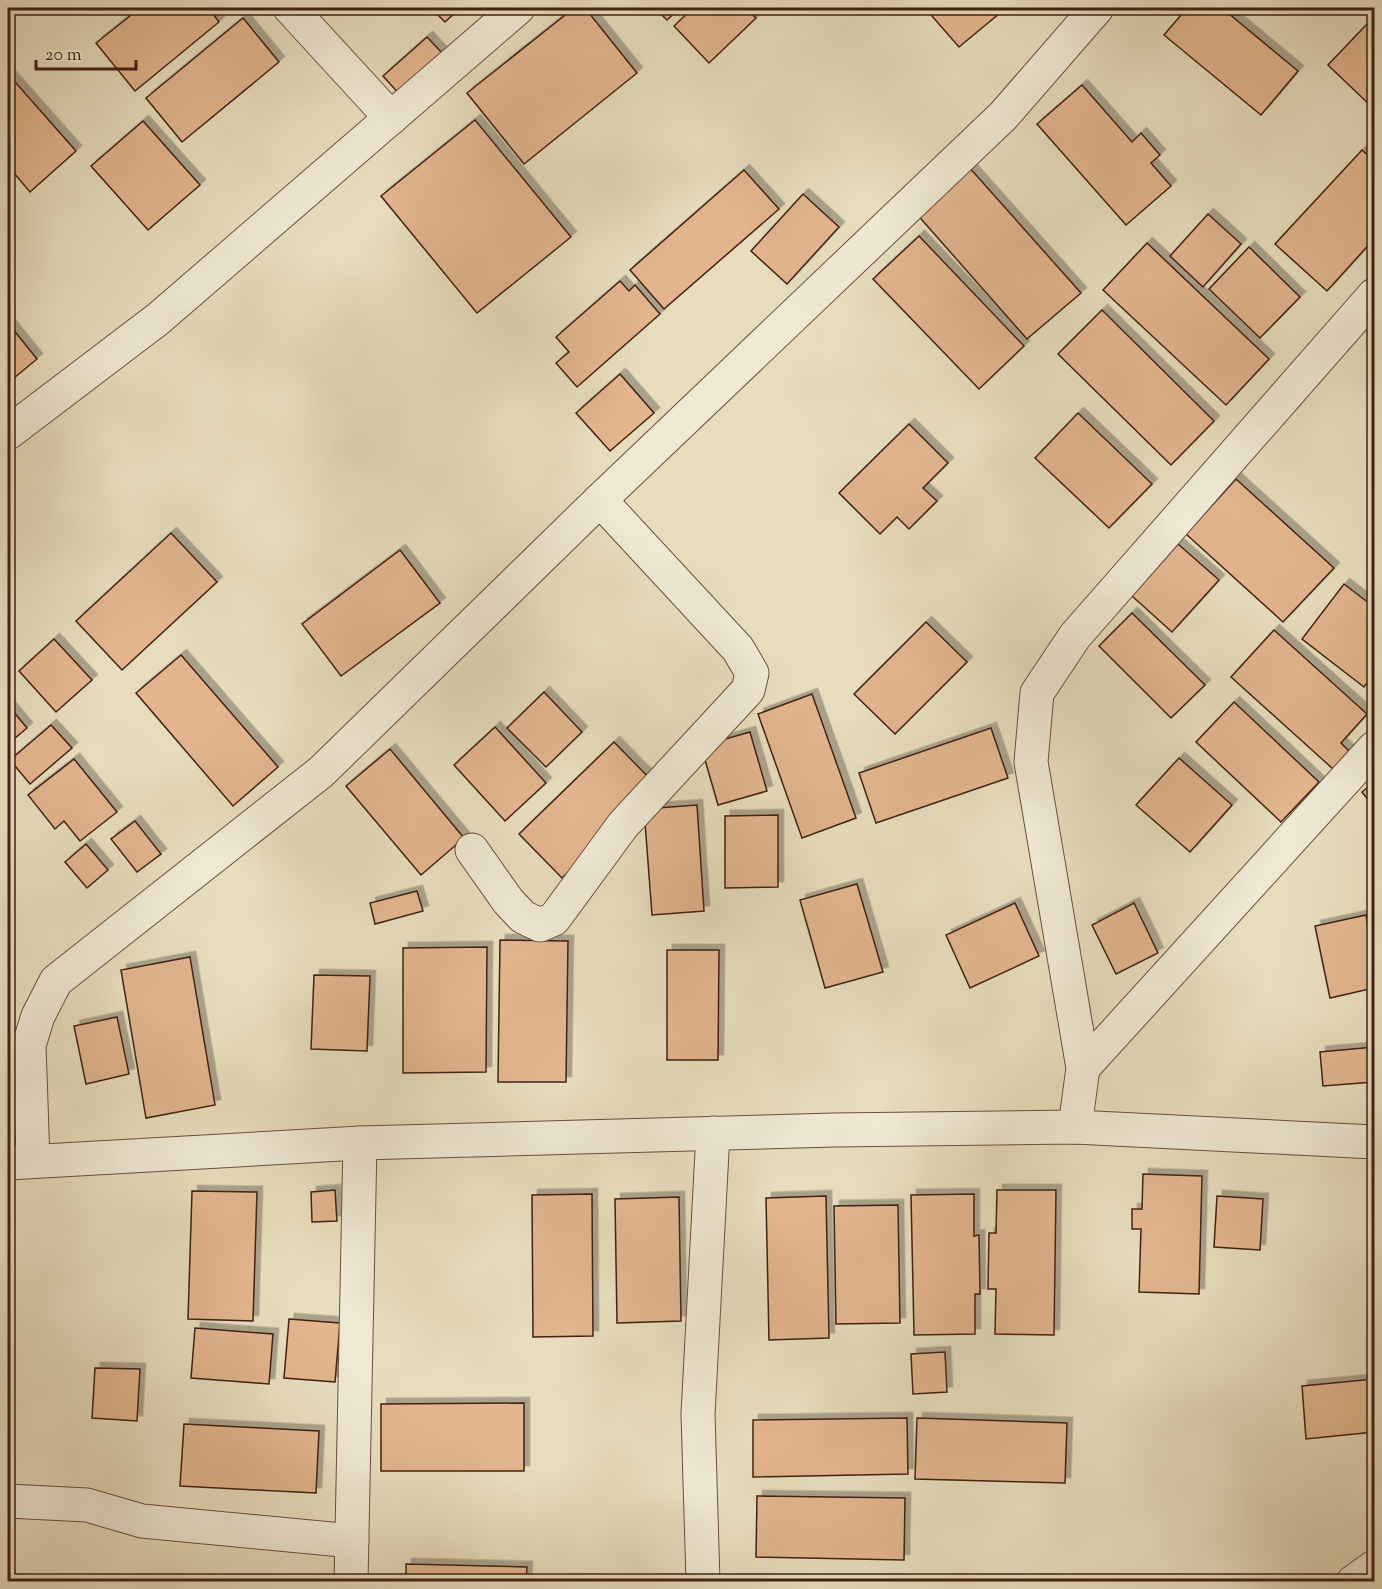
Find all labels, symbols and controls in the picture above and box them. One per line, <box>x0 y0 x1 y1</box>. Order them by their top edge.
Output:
scale bar <box>36 33 136 71</box>
text: 20 m <box>45 43 82 69</box>

